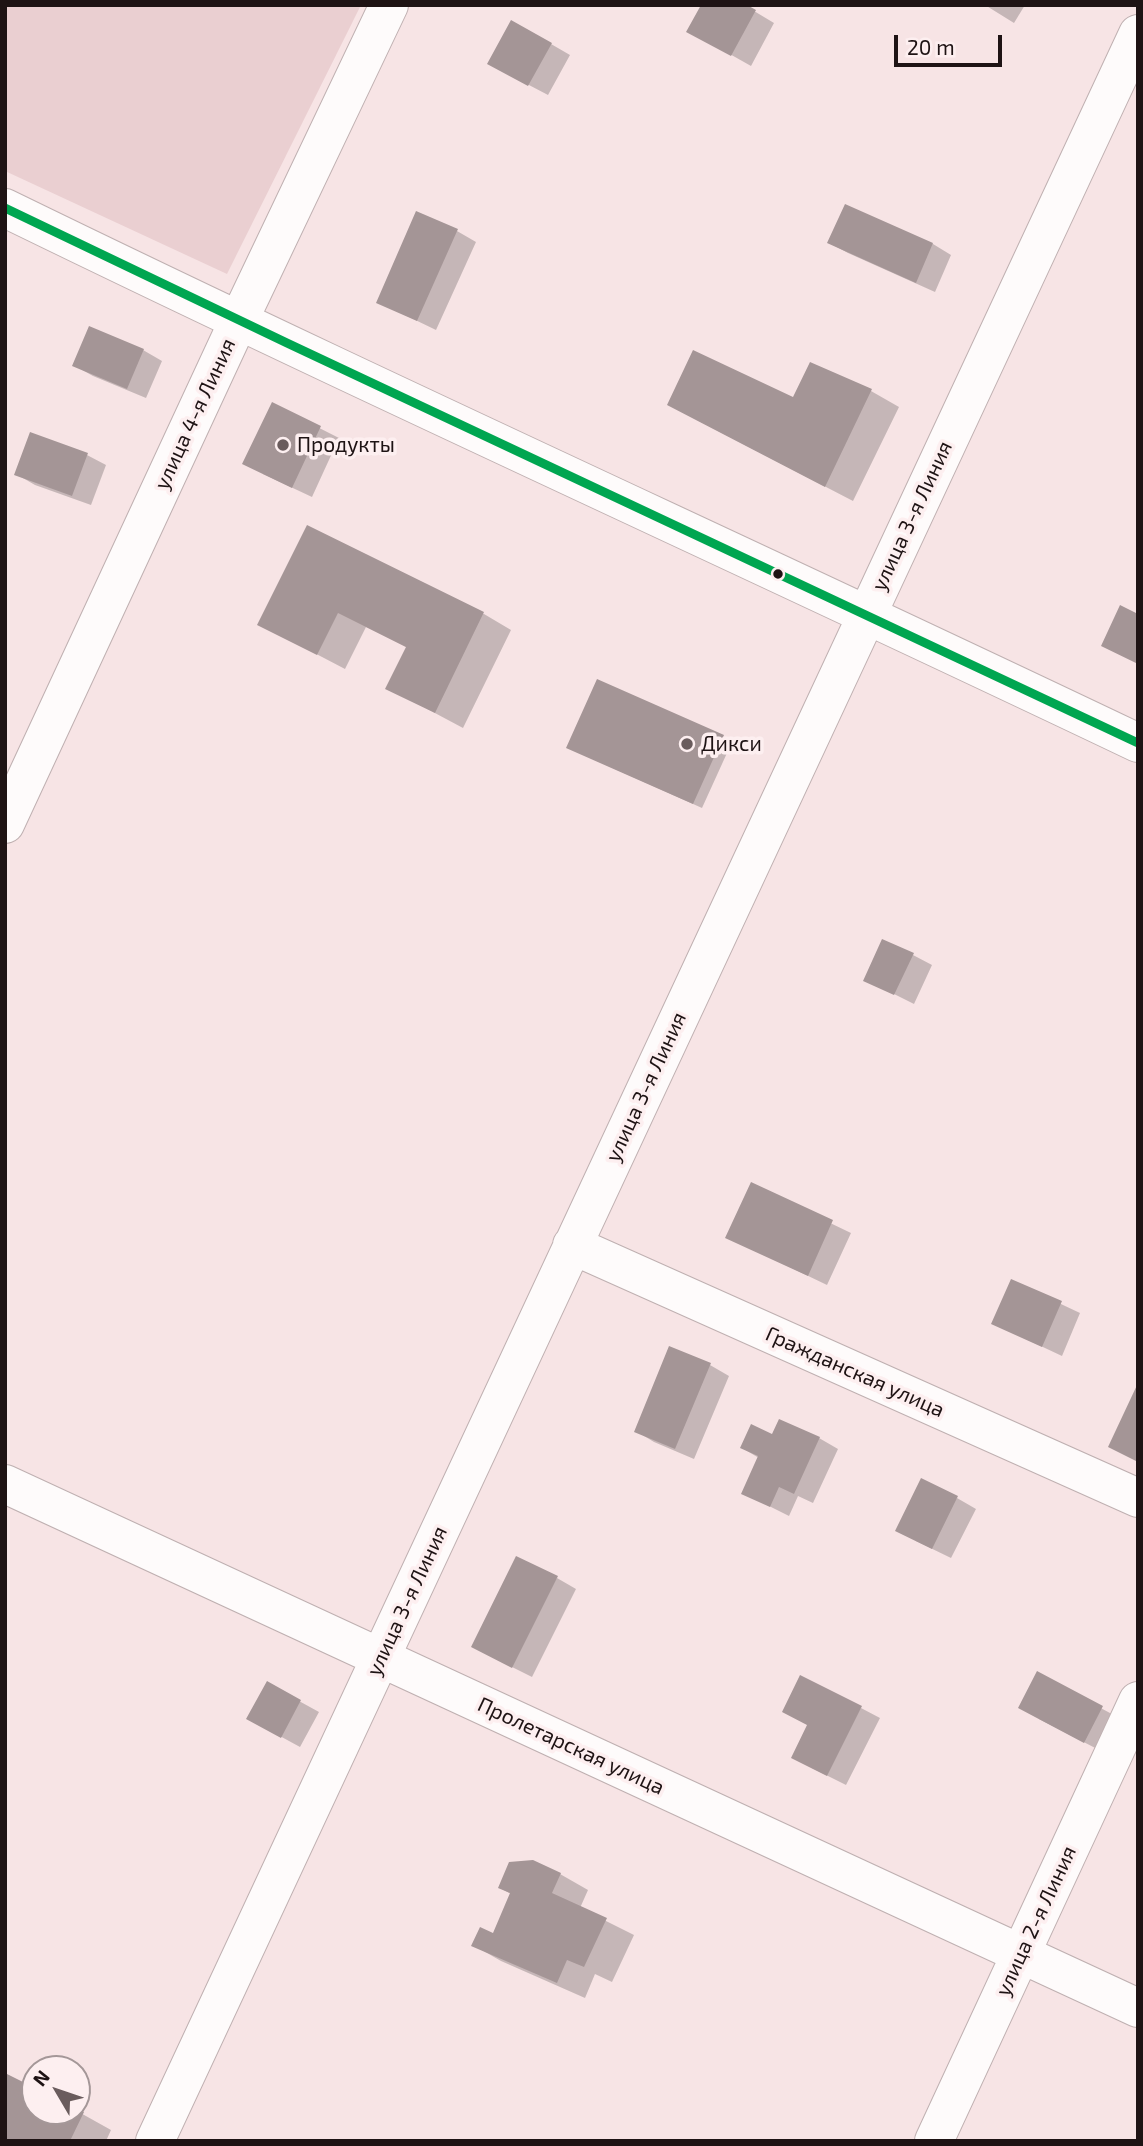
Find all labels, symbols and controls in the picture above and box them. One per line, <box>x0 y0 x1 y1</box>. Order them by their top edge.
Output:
scale bar <box>898 21 1006 65</box>
text: 20 m <box>907 34 955 59</box>
street label: улица 4-я Линия <box>149 334 241 494</box>
place label: Продукты <box>297 432 395 458</box>
marker: Продукты <box>275 437 291 453</box>
street label: улица 3-я Линия <box>866 437 958 595</box>
unlabelled marker <box>771 567 785 581</box>
place label: Дикси <box>701 731 762 757</box>
marker: Дикси <box>679 736 695 752</box>
street label: улица 3-я Линия <box>600 1008 692 1166</box>
street label: Гражданская улица <box>762 1321 948 1423</box>
street label: улица 3-я Линия <box>361 1522 453 1680</box>
street label: Пролетарская улица <box>474 1692 668 1800</box>
street label: улица 2-я Линия <box>990 1842 1082 2000</box>
north arrow <box>21 2055 91 2125</box>
text: N <box>28 2065 54 2090</box>

